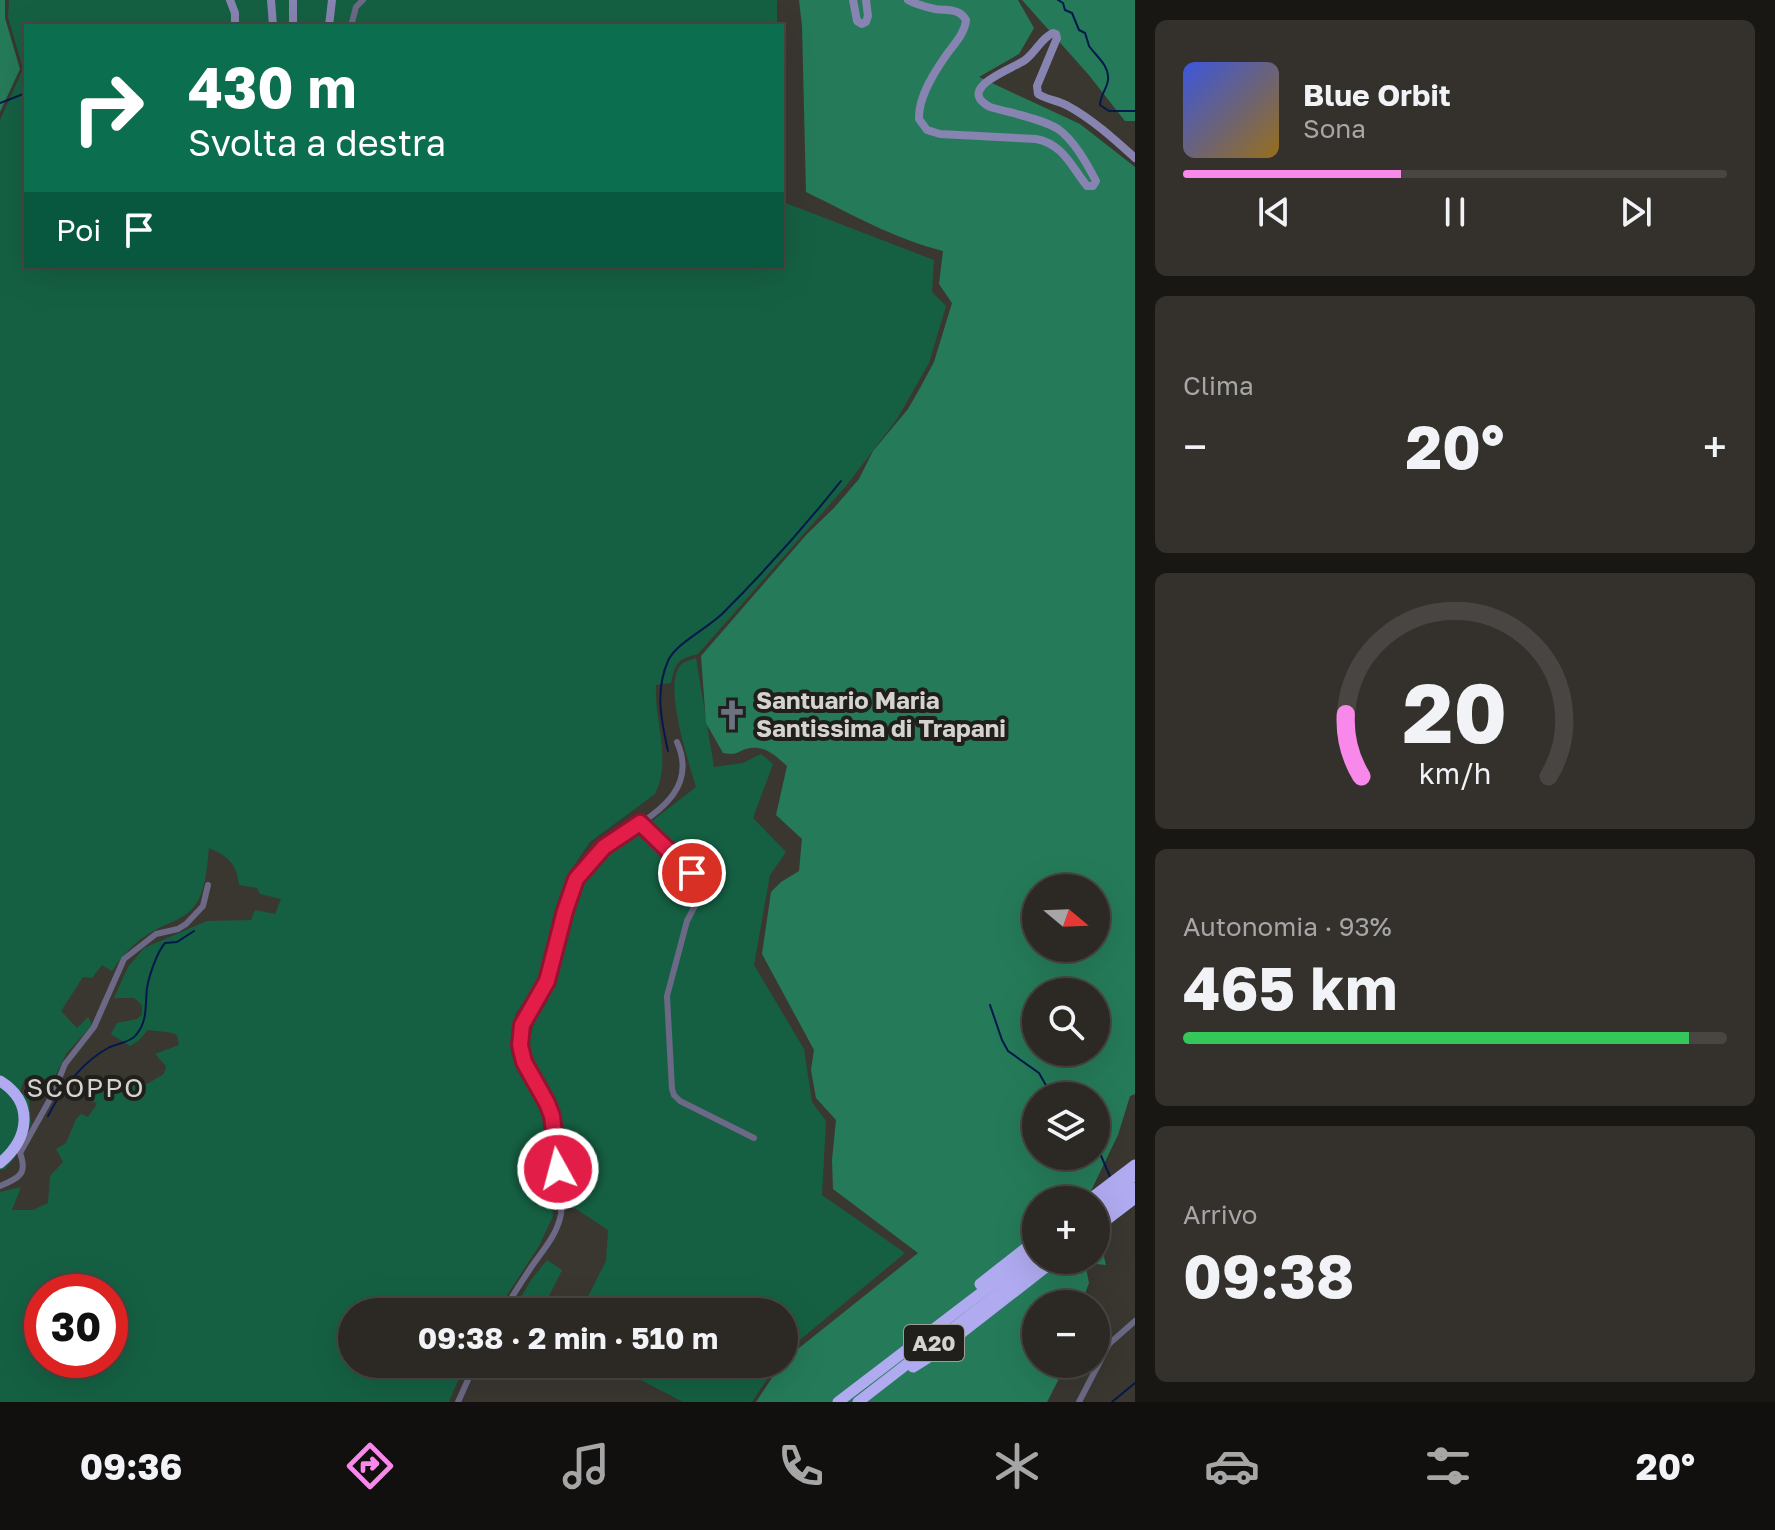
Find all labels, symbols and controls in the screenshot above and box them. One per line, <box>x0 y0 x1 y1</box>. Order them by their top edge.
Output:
text: 430 m <box>188 53 357 120</box>
icon: right <box>56 56 160 160</box>
text: Blue Orbit <box>1303 77 1451 113</box>
text: Sona <box>1303 113 1366 144</box>
text: Svolta a destra <box>188 121 446 164</box>
icon: previous <box>1252 190 1296 234</box>
icon: pause <box>1433 190 1477 234</box>
icon: next <box>1614 190 1658 234</box>
icon: arrive <box>117 208 161 252</box>
text: Poi <box>56 212 101 248</box>
text: Clima <box>1183 370 1254 401</box>
text: 20° <box>1406 410 1505 482</box>
text: − <box>1183 420 1207 473</box>
text: + <box>1703 420 1727 473</box>
text: 20 <box>1403 661 1507 761</box>
place label: Santuario Maria Santissima di Trapani <box>756 685 1006 742</box>
church icon: Santuario Maria Santissima di Trapani <box>715 698 749 732</box>
text: km/h <box>1419 756 1491 790</box>
pin <box>658 839 726 907</box>
icon: arrive <box>670 851 714 895</box>
north arrow <box>1022 874 1110 962</box>
map controls <box>1022 874 1110 1378</box>
text: Autonomia · 93% <box>1183 911 1391 942</box>
text: 465 km <box>1183 951 1398 1023</box>
button: search <box>1022 978 1110 1066</box>
district label: SCOPPO <box>27 1072 145 1103</box>
button: layers <box>1022 1082 1110 1170</box>
position arrow <box>516 1127 600 1211</box>
button: + <box>1022 1186 1110 1274</box>
text: Arrivo <box>1183 1199 1257 1230</box>
text: 09:38 <box>1183 1239 1354 1311</box>
speed limit sign: 30 <box>24 1274 128 1378</box>
button: − <box>1022 1290 1110 1378</box>
text: 09:38 · 2 min · 510 m <box>418 1320 718 1356</box>
road number: A20 <box>904 1325 964 1361</box>
icon: directions <box>342 1438 398 1494</box>
icon: music <box>558 1438 614 1494</box>
icon: phone <box>773 1438 829 1494</box>
icon: climate <box>989 1438 1045 1494</box>
icon: car <box>1204 1438 1260 1494</box>
icon: filters <box>1420 1438 1476 1494</box>
text: 09:36 <box>80 1445 182 1488</box>
text: 20° <box>1636 1445 1695 1488</box>

